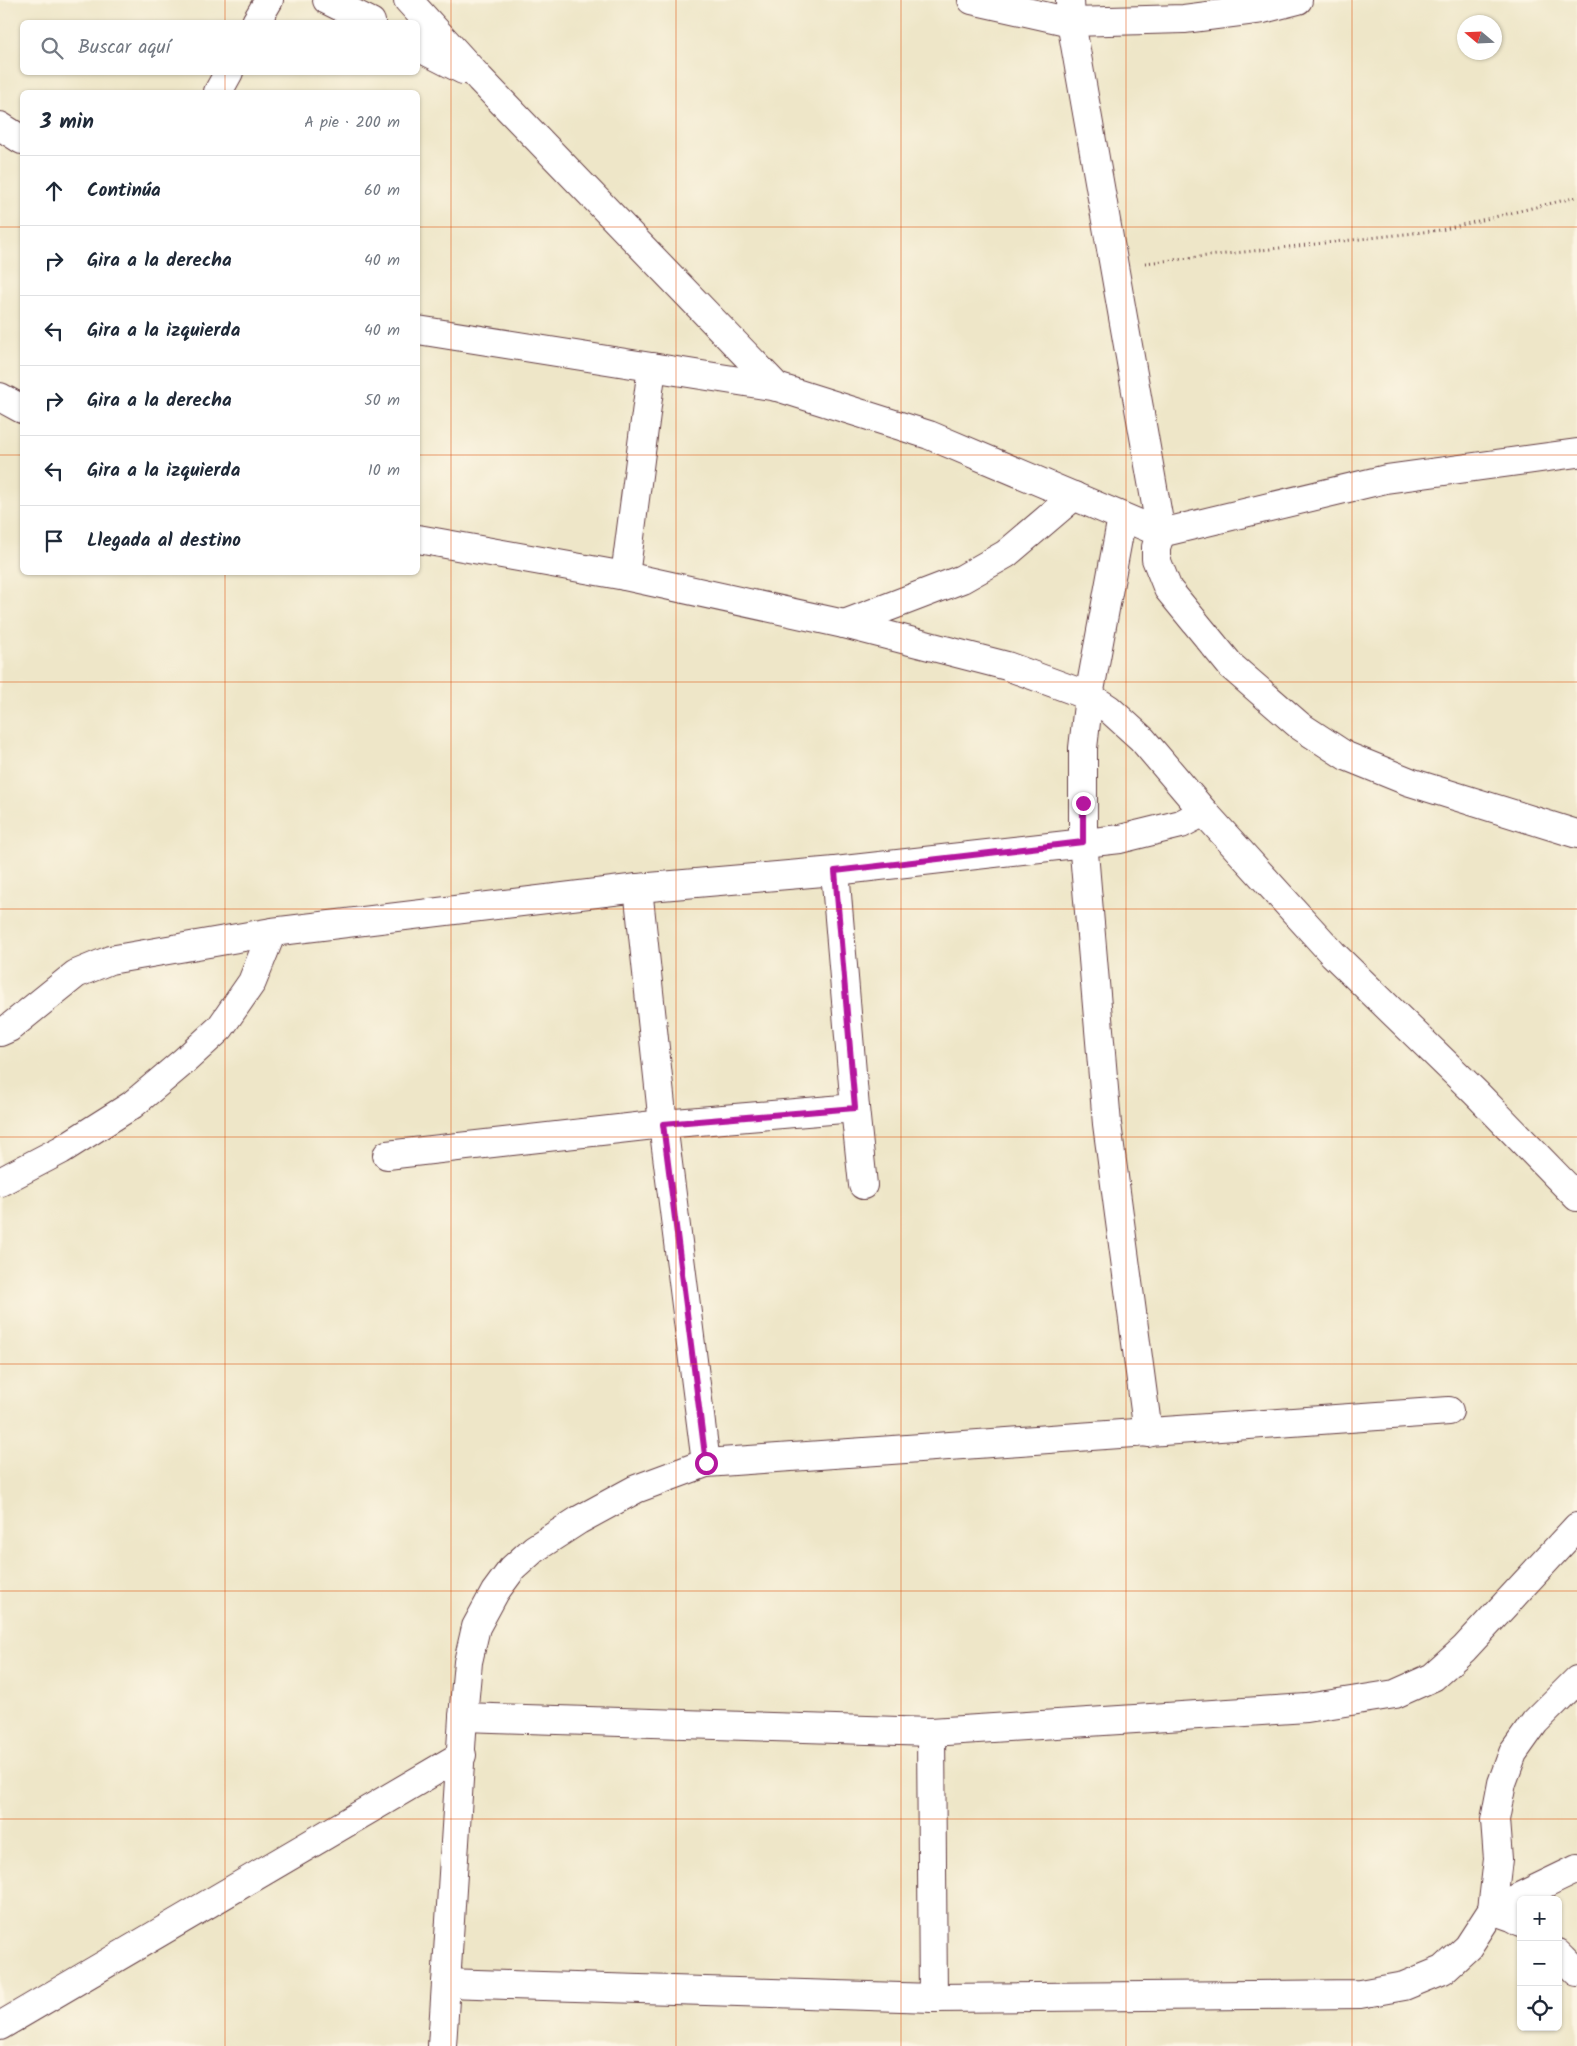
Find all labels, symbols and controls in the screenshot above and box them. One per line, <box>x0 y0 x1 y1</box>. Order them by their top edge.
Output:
north arrow <box>1457 15 1502 60</box>
search box <box>20 20 420 75</box>
text: Buscar aquí <box>78 33 170 63</box>
icon: search <box>38 34 66 62</box>
text: 3 min <box>40 106 94 139</box>
text: A pie · 200 m <box>304 110 400 135</box>
text: Continúa <box>87 176 161 206</box>
icon: ahead <box>40 177 68 205</box>
text: 60 m <box>364 178 400 203</box>
text: Gira a la derecha <box>87 246 232 276</box>
icon: right <box>40 247 68 275</box>
text: 40 m <box>364 248 400 273</box>
text: Gira a la izquierda <box>87 316 240 346</box>
icon: left <box>40 317 68 345</box>
text: 40 m <box>364 318 400 343</box>
text: Gira a la derecha <box>87 386 232 416</box>
icon: right <box>40 387 68 415</box>
text: 50 m <box>364 388 400 413</box>
text: Gira a la izquierda <box>87 456 240 486</box>
icon: left <box>40 457 68 485</box>
text: 10 m <box>368 458 400 483</box>
text: Llegada al destino <box>87 526 241 556</box>
icon: arrive <box>40 527 68 555</box>
route end <box>1072 792 1095 815</box>
route start <box>695 1452 718 1475</box>
map controls <box>1517 1896 1562 2031</box>
button: + <box>1517 1896 1562 1941</box>
button: − <box>1517 1941 1562 1986</box>
button: locate <box>1517 1986 1562 2031</box>

